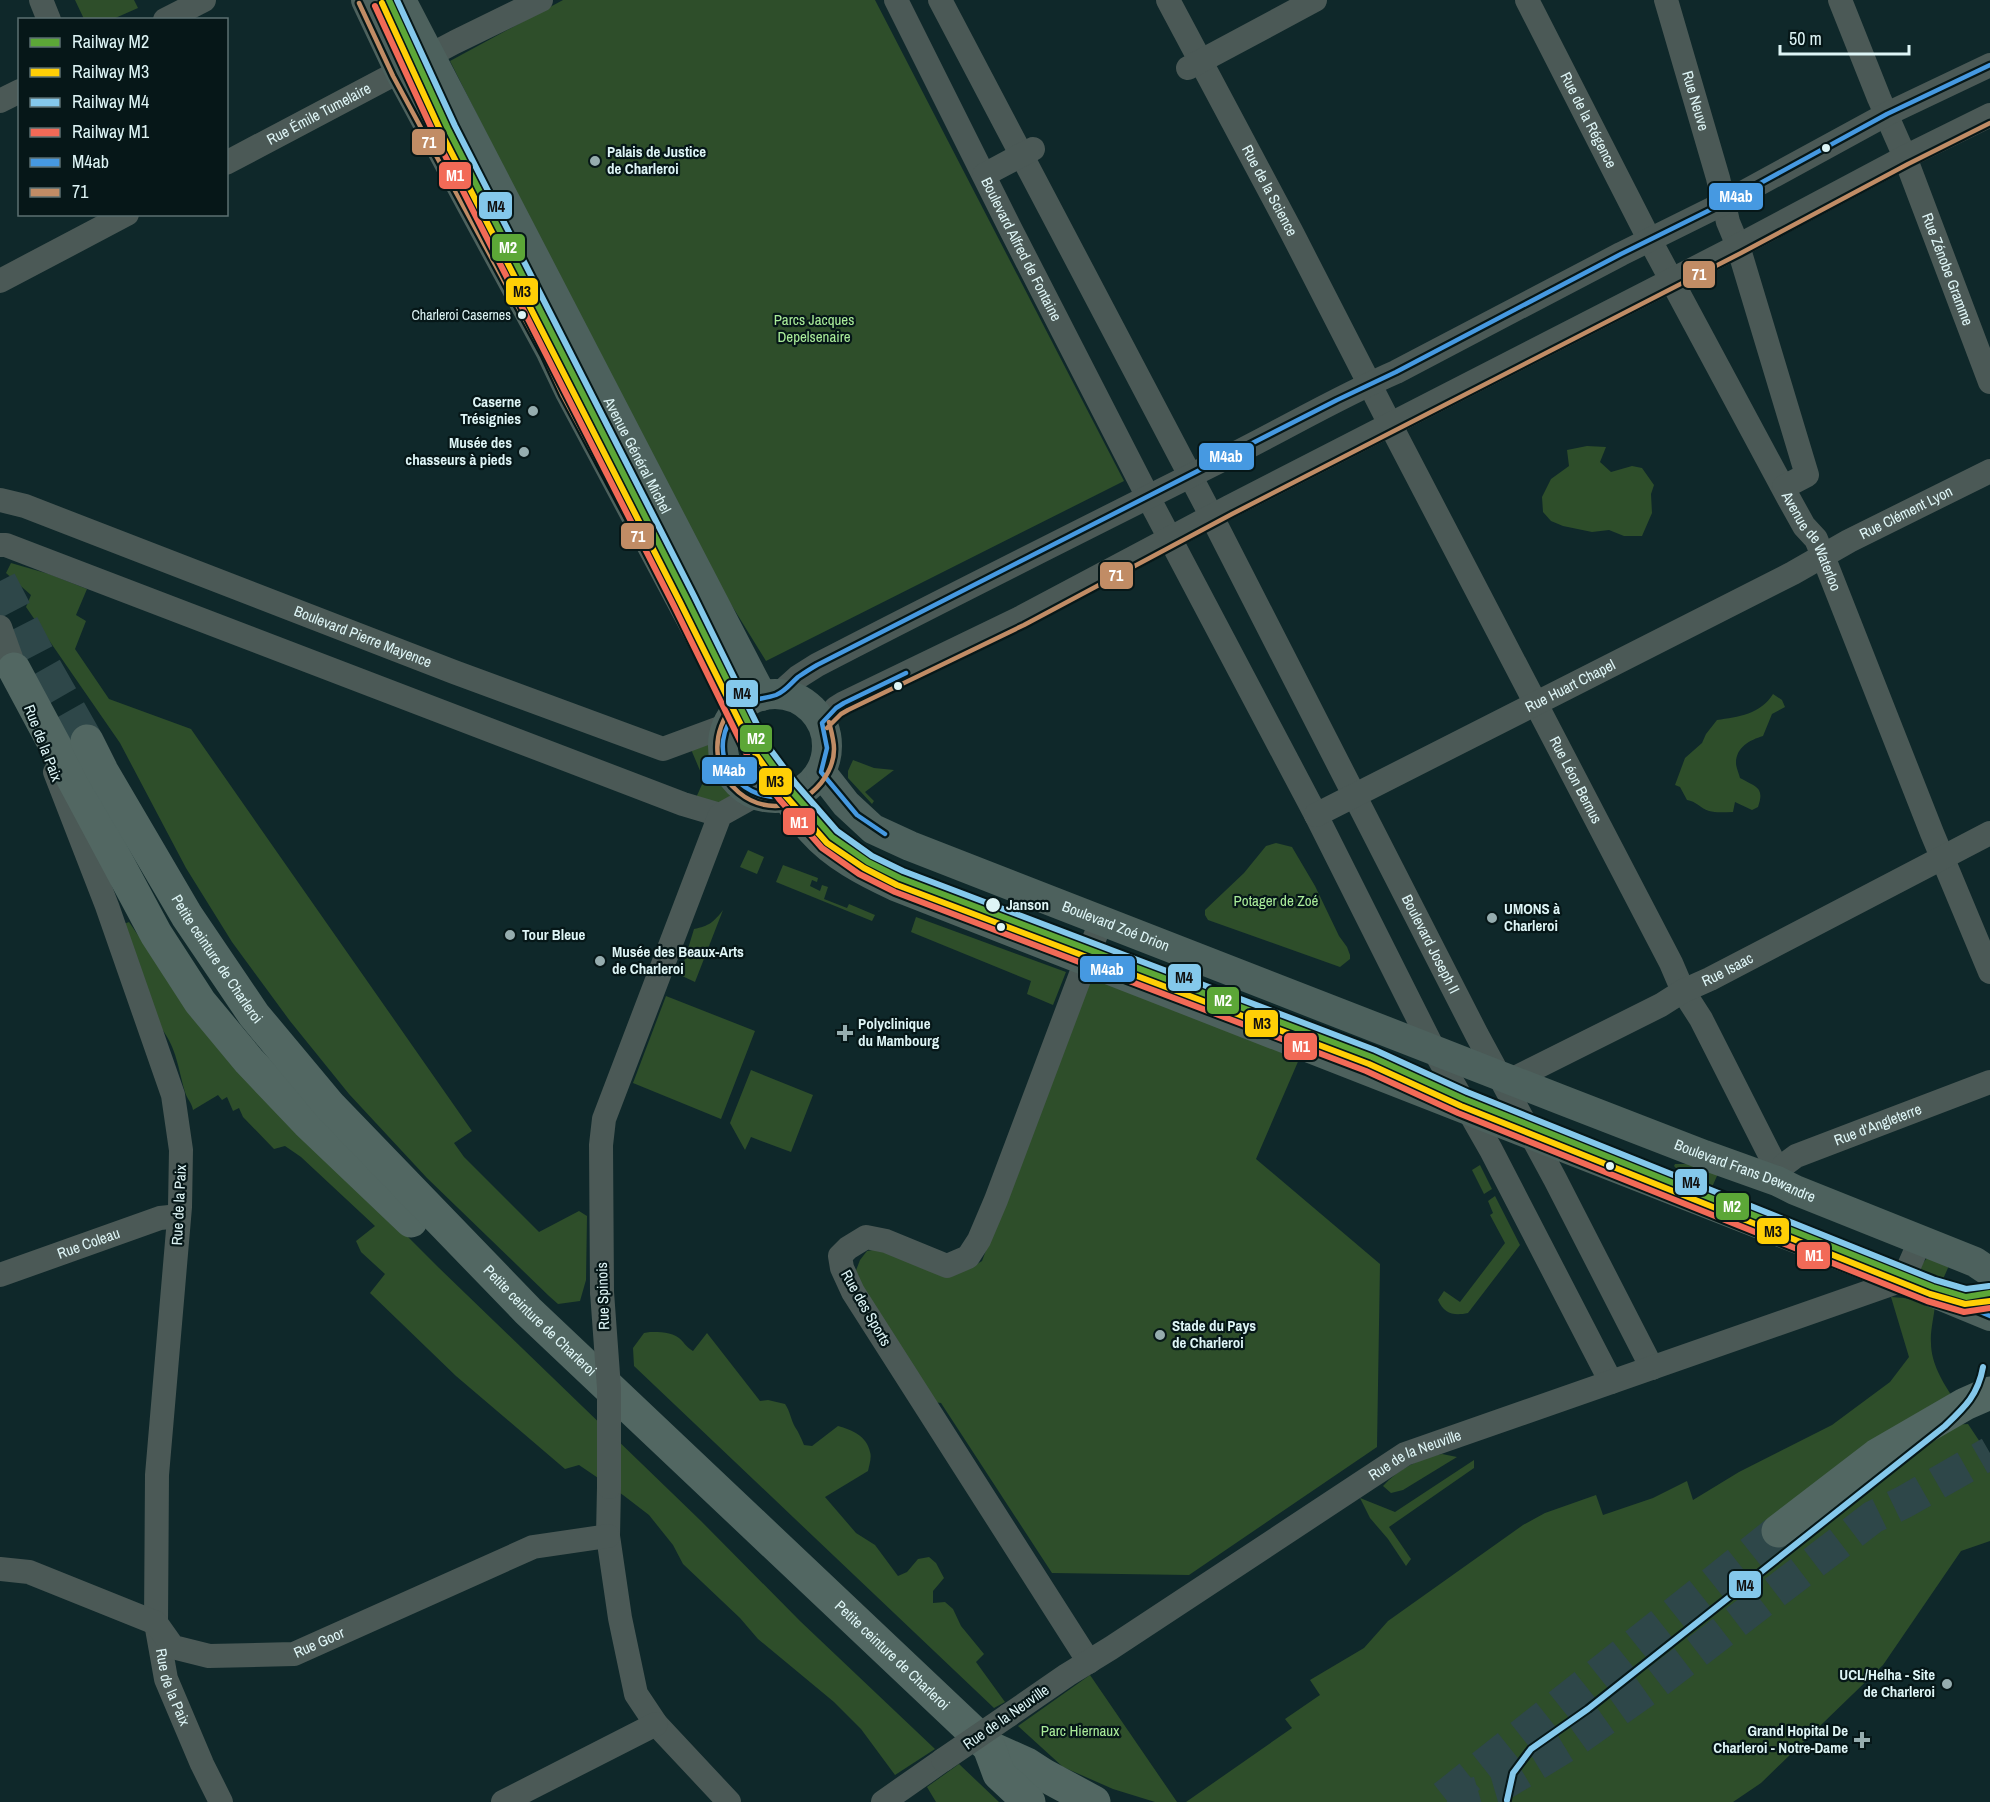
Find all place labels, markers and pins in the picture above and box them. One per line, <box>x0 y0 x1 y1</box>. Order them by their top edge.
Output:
place label: Palais de Justice de Charleroi <box>607 141 706 179</box>
unlabelled marker <box>1820 142 1832 154</box>
marker: Palais de Justice de Charleroi <box>588 154 602 168</box>
place label: Charleroi Casernes <box>411 306 511 324</box>
marker: Charleroi Casernes <box>516 309 528 321</box>
place label: Caserne Trésignies <box>460 391 521 429</box>
marker: Caserne Trésignies <box>526 404 540 418</box>
place label: Musée des chasseurs à pieds <box>405 432 512 470</box>
marker: Musée des chasseurs à pieds <box>517 445 531 459</box>
unlabelled marker <box>892 680 904 692</box>
place label: Janson <box>1006 894 1049 915</box>
marker: Janson <box>984 896 1002 914</box>
place label: UMONS à Charleroi <box>1504 898 1560 936</box>
marker: UMONS à Charleroi <box>1485 911 1499 925</box>
unlabelled marker <box>995 921 1007 933</box>
place label: Tour Bleue <box>522 924 586 945</box>
marker: Tour Bleue <box>503 928 517 942</box>
place label: Musée des Beaux-Arts de Charleroi <box>612 941 744 979</box>
marker: Musée des Beaux-Arts de Charleroi <box>593 954 607 968</box>
place label: Polyclinique du Mambourg <box>858 1013 940 1051</box>
marker: Polyclinique du Mambourg <box>836 1024 854 1042</box>
unlabelled marker <box>1604 1160 1616 1172</box>
place label: Stade du Pays de Charleroi <box>1172 1315 1256 1353</box>
marker: Stade du Pays de Charleroi <box>1153 1328 1167 1342</box>
place label: UCL/Helha - Site de Charleroi <box>1839 1664 1935 1702</box>
marker: UCL/Helha - Site de Charleroi <box>1940 1677 1954 1691</box>
place label: Grand Hopital De Charleroi - Notre-Dame <box>1713 1720 1848 1758</box>
marker: Grand Hopital De Charleroi - Notre-Dame <box>1853 1731 1871 1749</box>

